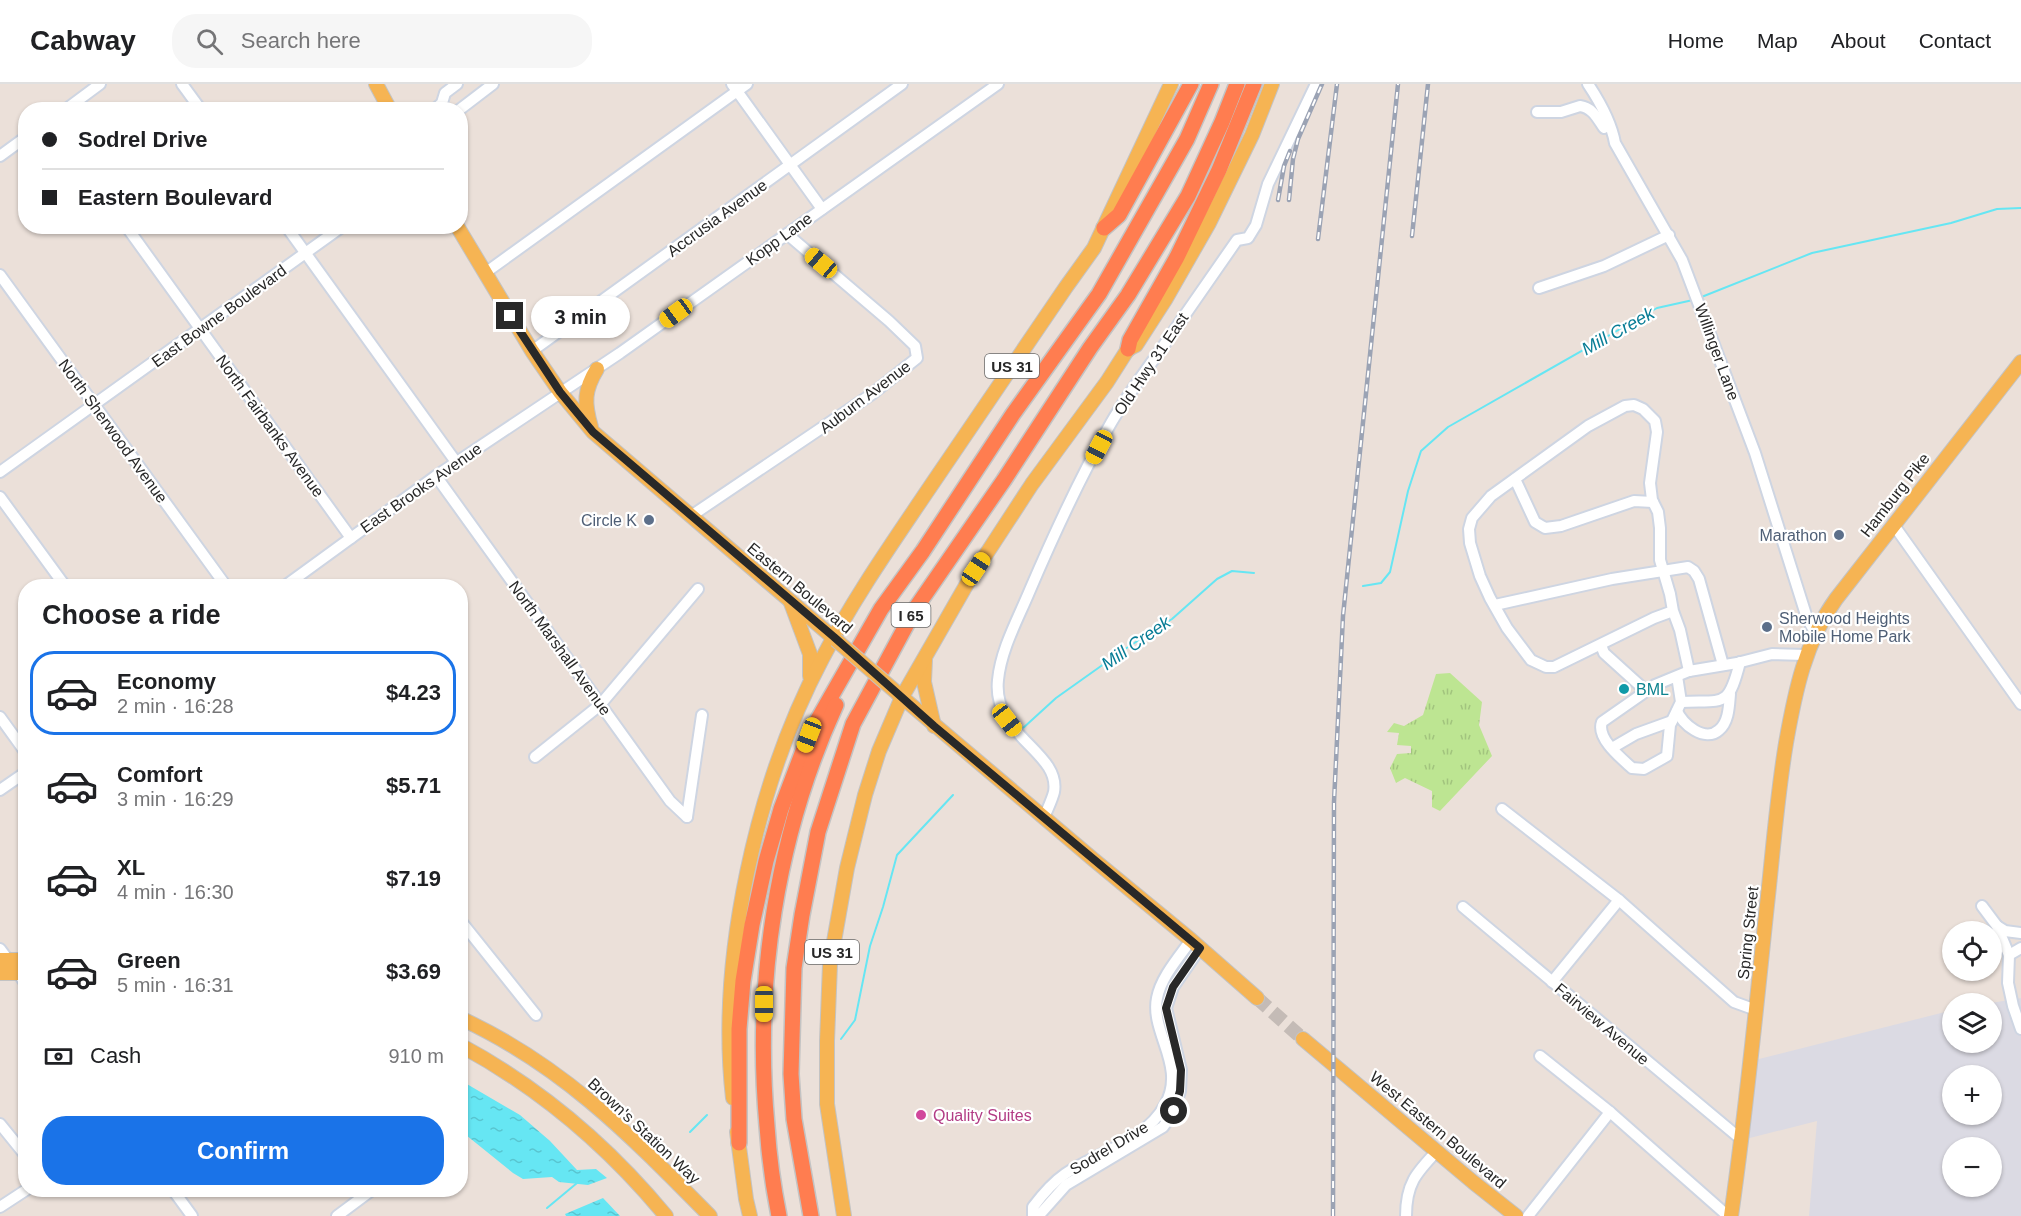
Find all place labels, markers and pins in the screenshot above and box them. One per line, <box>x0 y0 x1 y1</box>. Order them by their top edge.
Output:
place label: Circle K <box>581 512 637 529</box>
marker: Circle K <box>642 513 656 527</box>
place label: Marathon <box>1759 527 1827 544</box>
marker: Marathon <box>1832 528 1846 542</box>
place label: Sherwood Heights Mobile Home Park <box>1779 610 1912 645</box>
marker: Sherwood Heights Mobile Home Park <box>1760 620 1774 634</box>
place label: BML <box>1636 681 1669 698</box>
marker: BML <box>1617 682 1631 696</box>
place label: Quality Suites <box>933 1107 1032 1124</box>
marker: Quality Suites <box>914 1108 928 1122</box>

